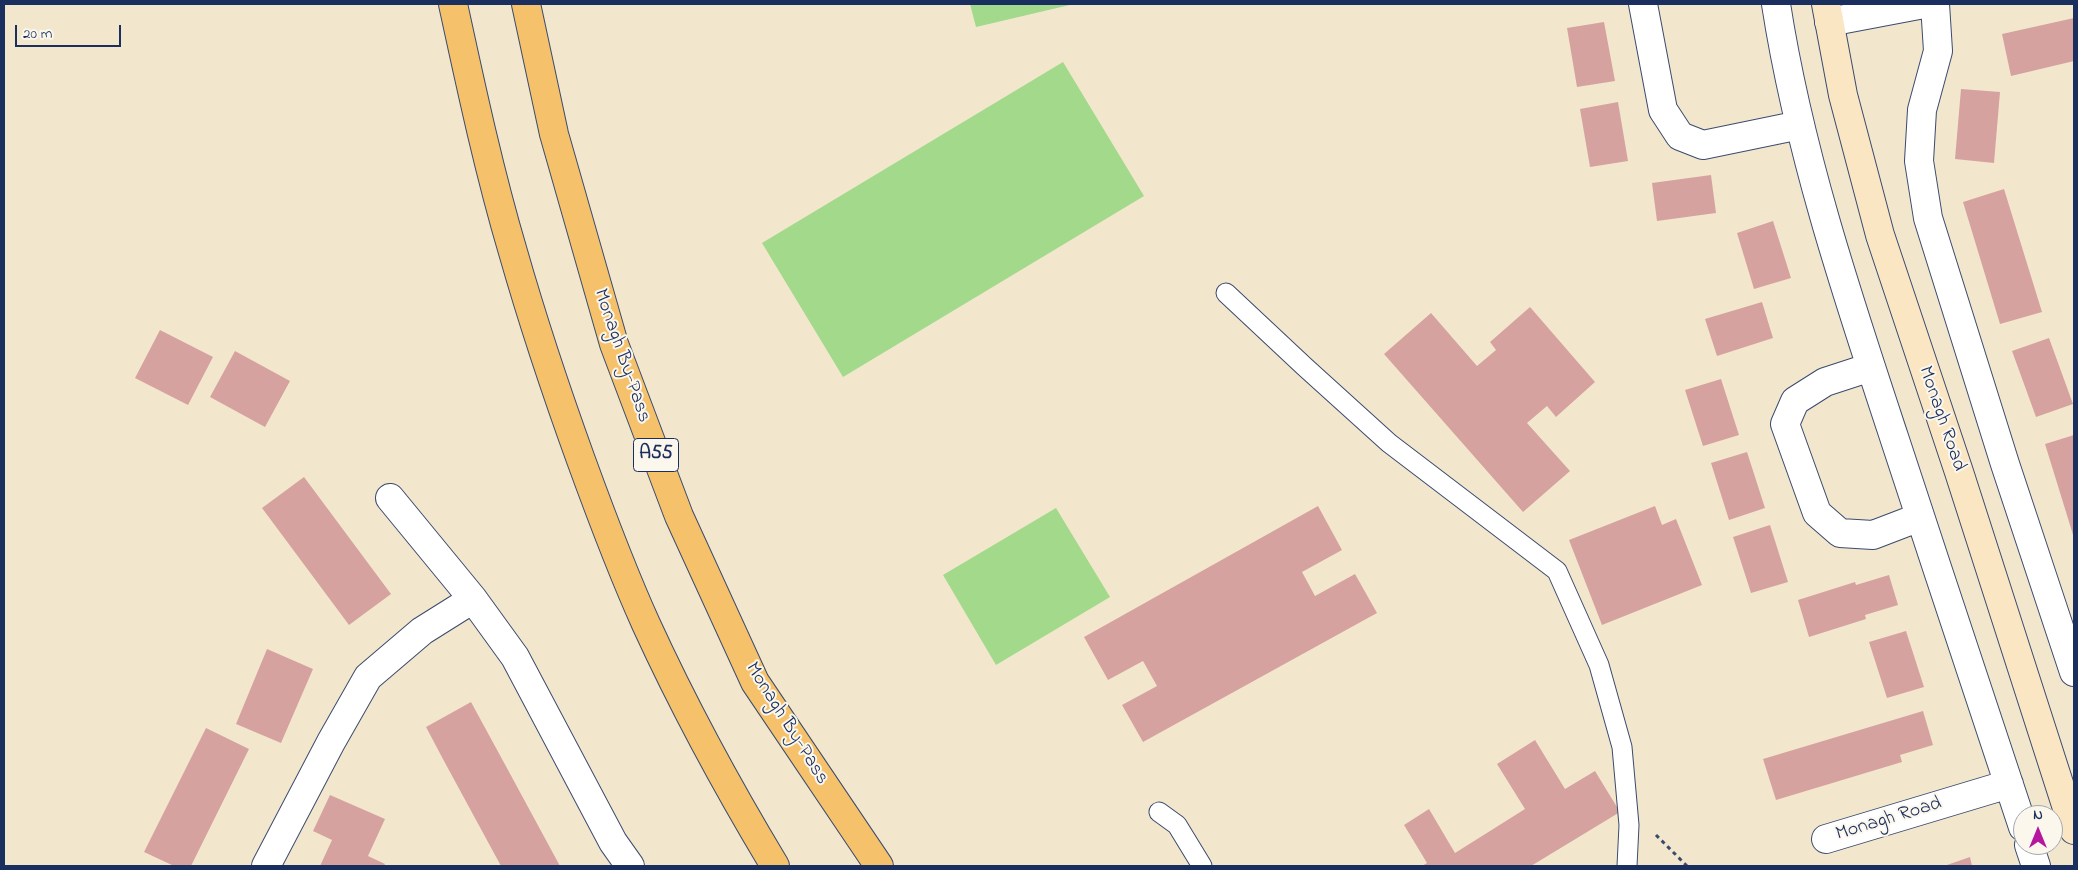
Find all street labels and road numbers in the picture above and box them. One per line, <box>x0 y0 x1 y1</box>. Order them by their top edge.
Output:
street label: Monagh By-Pass <box>587 286 655 426</box>
street label: Monagh Road <box>1912 363 1970 475</box>
road number: A55 <box>634 438 678 472</box>
street label: Monagh By-Pass <box>739 658 833 790</box>
street label: Monagh Road <box>1833 793 1945 847</box>

